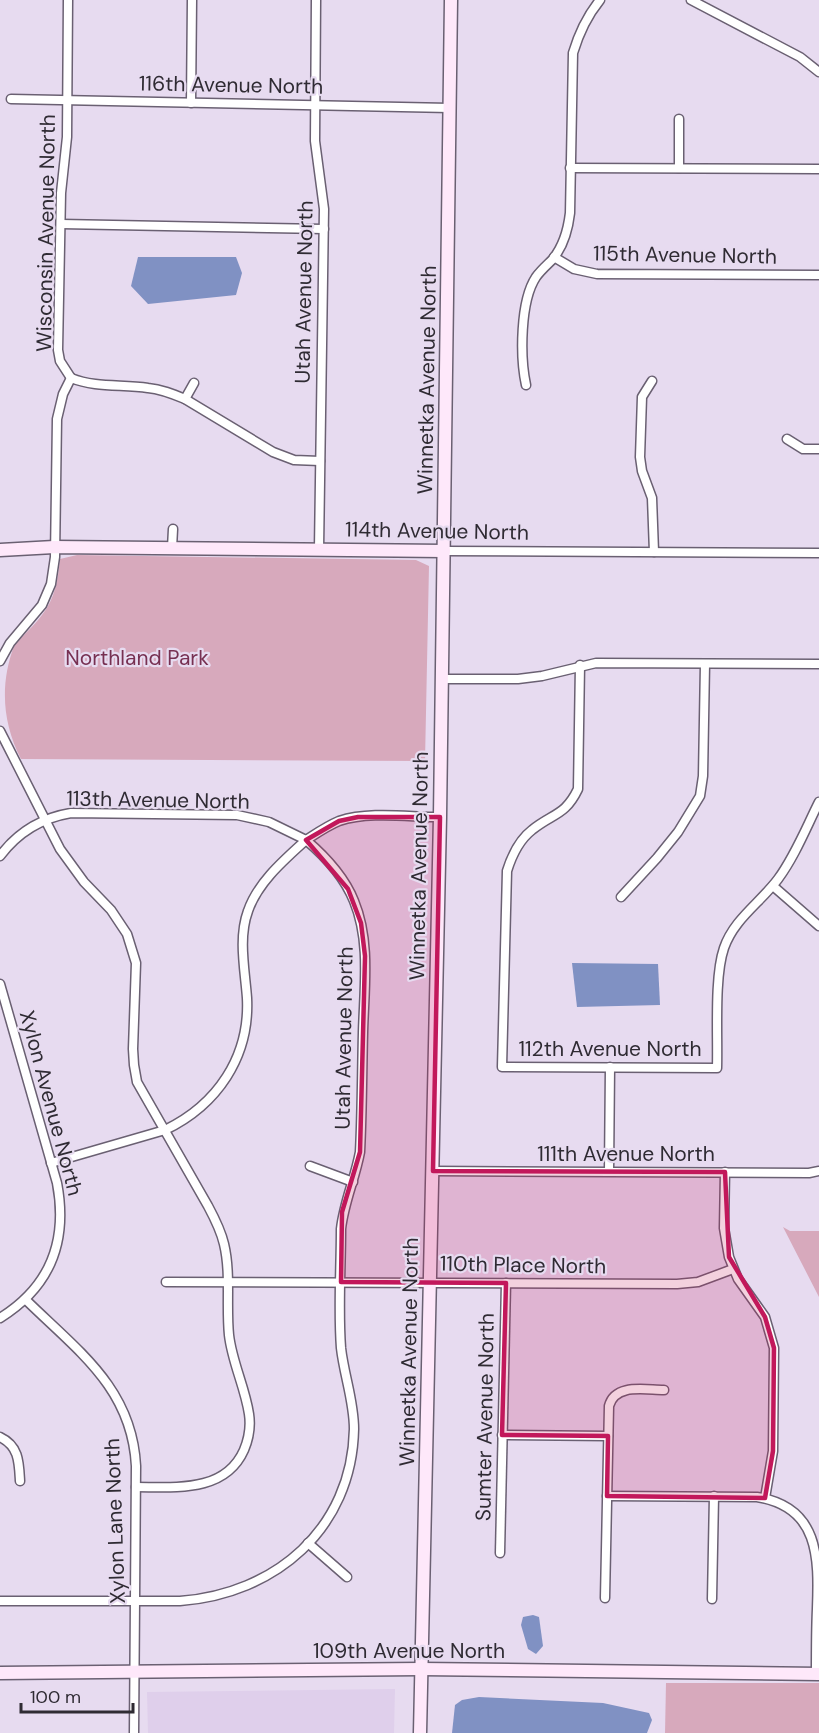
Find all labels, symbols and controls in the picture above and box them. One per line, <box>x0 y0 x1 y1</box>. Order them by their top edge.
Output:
street label: 116th Avenue North <box>139 69 323 101</box>
street label: Wisconsin Avenue North <box>30 114 62 352</box>
street label: Utah Avenue North <box>288 200 320 384</box>
street label: 115th Avenue North <box>593 239 777 271</box>
street label: Winnetka Avenue North <box>411 265 443 495</box>
street label: 114th Avenue North <box>345 515 529 547</box>
park label: Northland Park <box>65 644 209 672</box>
street label: Winnetka Avenue North <box>403 751 435 981</box>
street label: 113th Avenue North <box>66 784 250 816</box>
street label: Utah Avenue North <box>328 946 360 1130</box>
street label: Xylon Avenue North <box>13 1007 89 1199</box>
street label: 112th Avenue North <box>518 1035 702 1063</box>
street label: 111th Avenue North <box>537 1140 715 1168</box>
street label: Winnetka Avenue North <box>393 1237 425 1467</box>
street label: 110th Place North <box>440 1250 606 1280</box>
street label: Sumter Avenue North <box>469 1313 501 1521</box>
street label: Xylon Lane North <box>98 1438 132 1604</box>
street label: 109th Avenue North <box>313 1637 505 1665</box>
scale bar <box>21 1676 134 1714</box>
text: 100 m <box>30 1685 81 1709</box>

